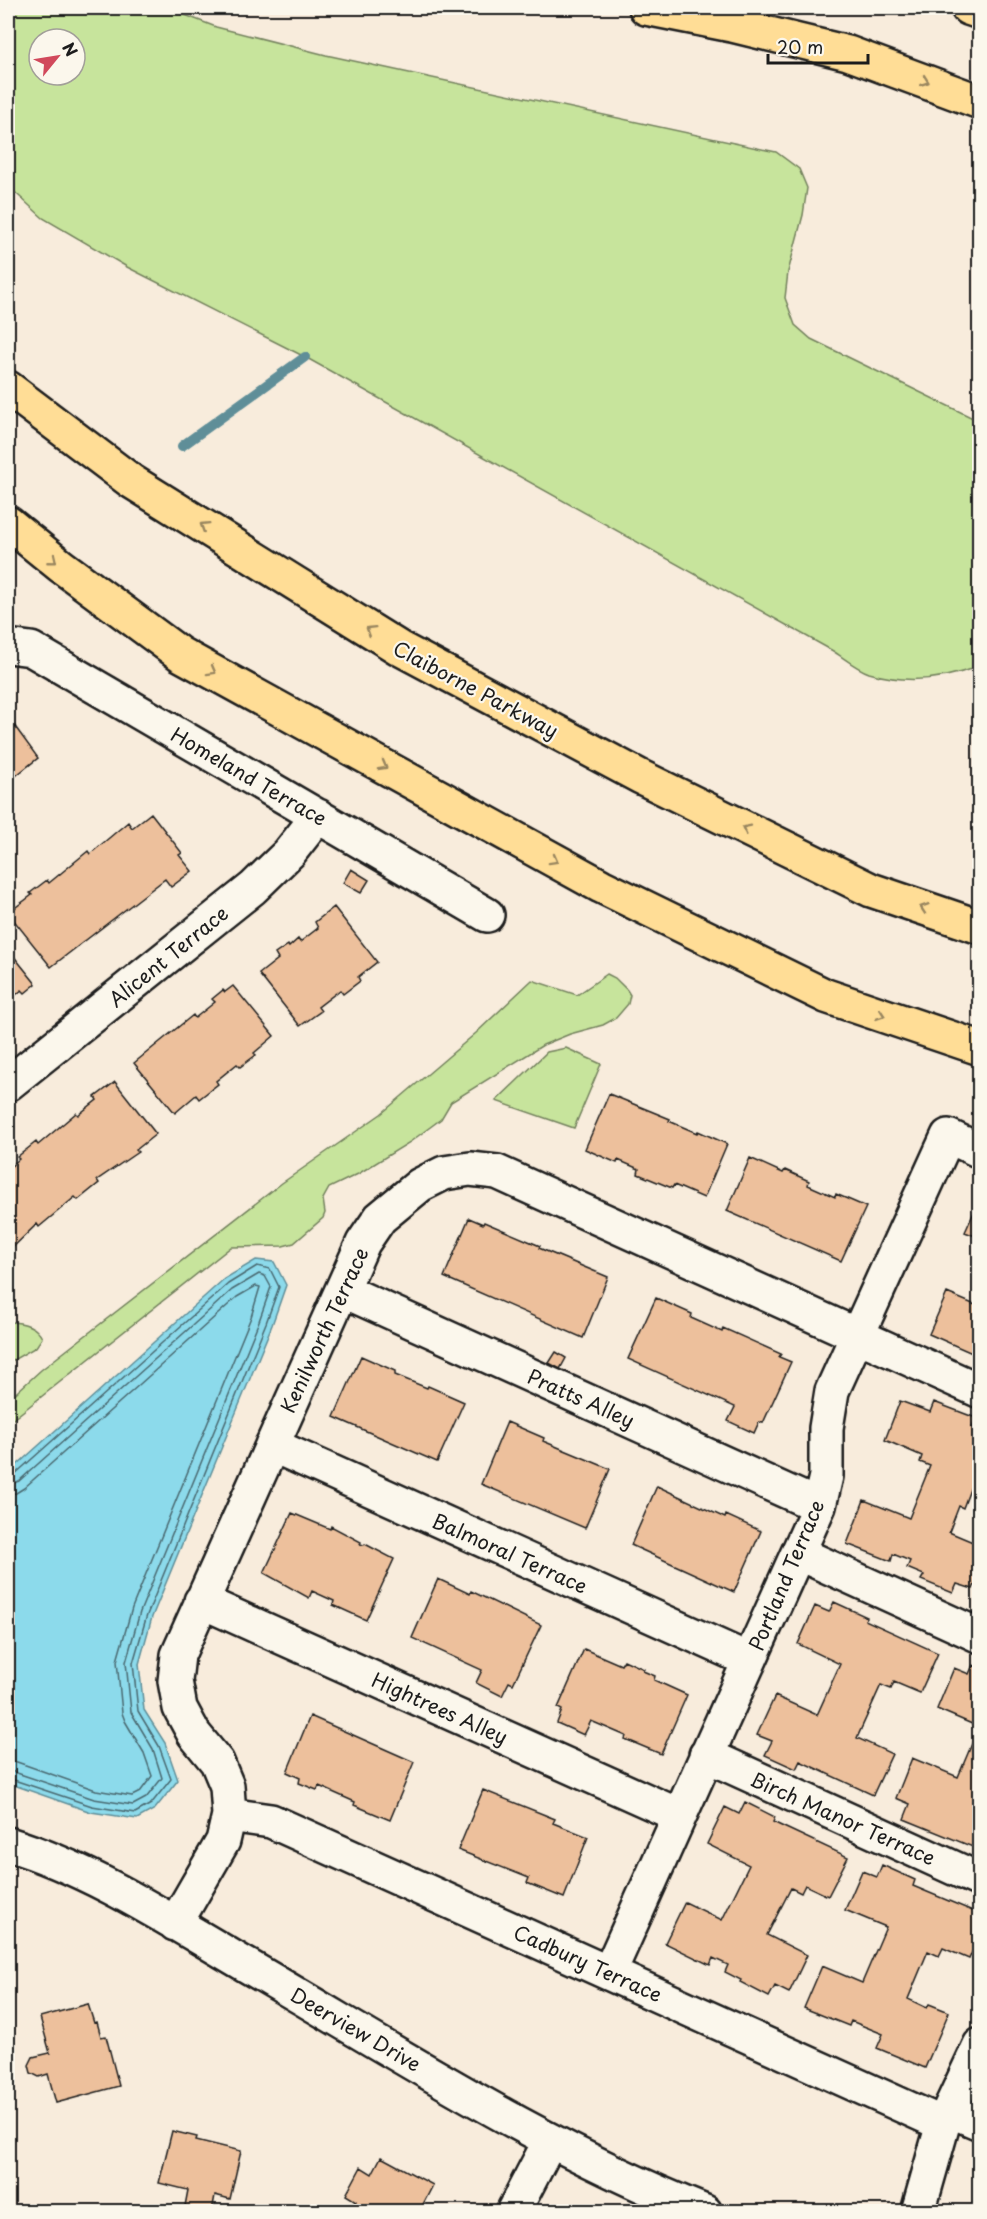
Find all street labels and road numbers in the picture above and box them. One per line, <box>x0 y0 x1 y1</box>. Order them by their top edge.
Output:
street label: Claiborne Parkway <box>388 633 564 745</box>
street label: Homeland Terrace <box>165 719 333 833</box>
street label: Alicent Terrace <box>102 898 234 1014</box>
street label: Kenilworth Terrace <box>272 1242 376 1418</box>
street label: Pratts Alley <box>522 1361 640 1435</box>
street label: Portland Terrace <box>741 1495 831 1655</box>
street label: Balmoral Terrace <box>428 1505 592 1601</box>
street label: Hightrees Alley <box>367 1665 513 1751</box>
street label: Birch Manor Terrace <box>746 1764 940 1872</box>
street label: Cadbury Terrace <box>509 1917 667 2009</box>
street label: Deerview Drive <box>285 1979 427 2079</box>

